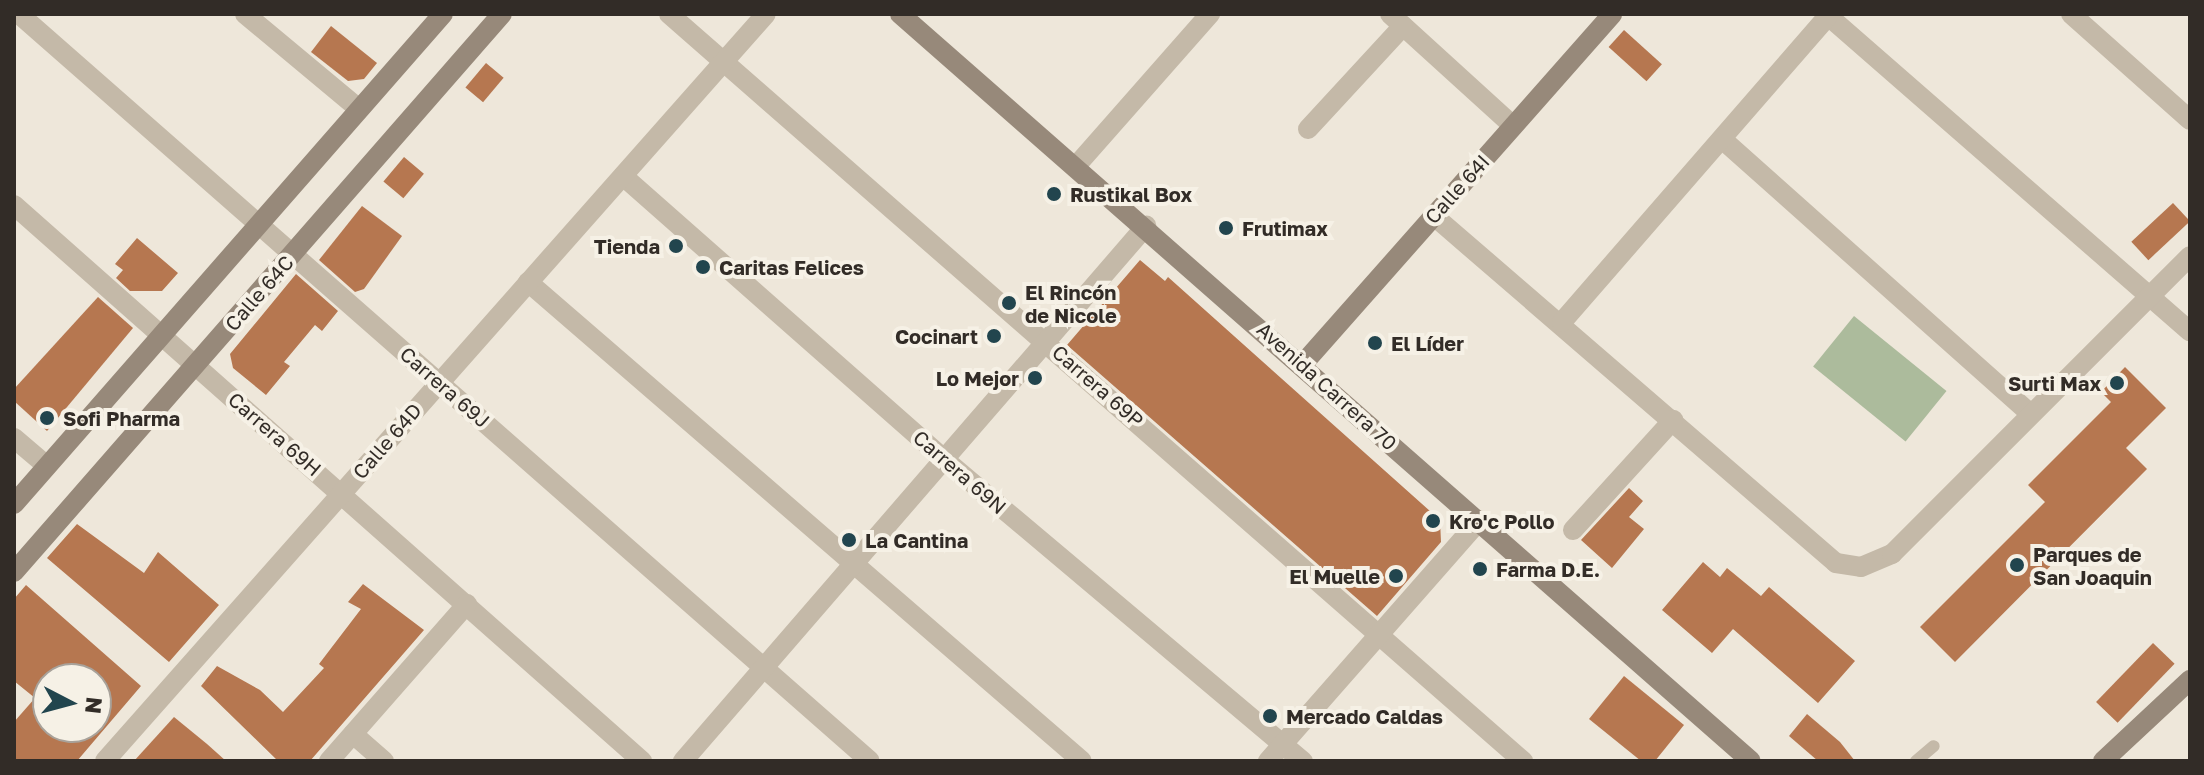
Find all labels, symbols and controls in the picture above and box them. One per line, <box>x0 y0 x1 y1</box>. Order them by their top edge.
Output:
street label: Calle 64I <box>1420 150 1494 228</box>
place label: Rustikal Box <box>1070 182 1192 206</box>
marker: Rustikal Box <box>1045 185 1063 203</box>
place label: Frutimax <box>1242 216 1328 240</box>
marker: Frutimax <box>1217 219 1235 237</box>
place label: Tienda <box>594 234 660 258</box>
marker: Tienda <box>667 237 685 255</box>
street label: Calle 64C <box>220 250 298 336</box>
place label: Caritas Felices <box>719 255 864 279</box>
marker: Caritas Felices <box>694 258 712 276</box>
place label: El Rincón de Nicole <box>1025 280 1117 327</box>
marker: El Rincón de Nicole <box>1000 294 1018 312</box>
street label: Avenida Carrera 70 <box>1252 317 1402 455</box>
place label: Cocinart <box>895 324 978 348</box>
marker: Cocinart <box>985 327 1003 345</box>
place label: El Líder <box>1391 331 1464 355</box>
marker: El Líder <box>1366 334 1384 352</box>
street label: Carrera 69P <box>1047 340 1149 432</box>
street label: Carrera 69J <box>395 341 495 433</box>
place label: Lo Mejor <box>936 366 1019 390</box>
marker: Lo Mejor <box>1026 369 1044 387</box>
place label: Surti Max <box>2008 371 2101 395</box>
marker: Surti Max <box>2108 374 2126 392</box>
street label: Carrera 69H <box>224 387 326 481</box>
street label: Calle 64D <box>348 398 426 484</box>
place label: Sofi Pharma <box>63 406 180 430</box>
marker: Sofi Pharma <box>38 409 56 427</box>
street label: Carrera 69N <box>909 425 1011 519</box>
place label: Kro'c Pollo <box>1449 509 1554 533</box>
marker: Kro'c Pollo <box>1424 512 1442 530</box>
place label: La Cantina <box>865 528 968 552</box>
marker: La Cantina <box>840 531 858 549</box>
place label: Parques de San Joaquin <box>2033 542 2152 589</box>
marker: Parques de San Joaquin <box>2008 556 2026 574</box>
place label: Farma D.E. <box>1496 557 1600 581</box>
marker: Farma D.E. <box>1471 560 1489 578</box>
place label: El Muelle <box>1289 564 1380 588</box>
marker: El Muelle <box>1387 567 1405 585</box>
north arrow <box>32 663 112 743</box>
text: N <box>80 696 109 715</box>
place label: Mercado Caldas <box>1286 704 1443 728</box>
marker: Mercado Caldas <box>1261 707 1279 725</box>

